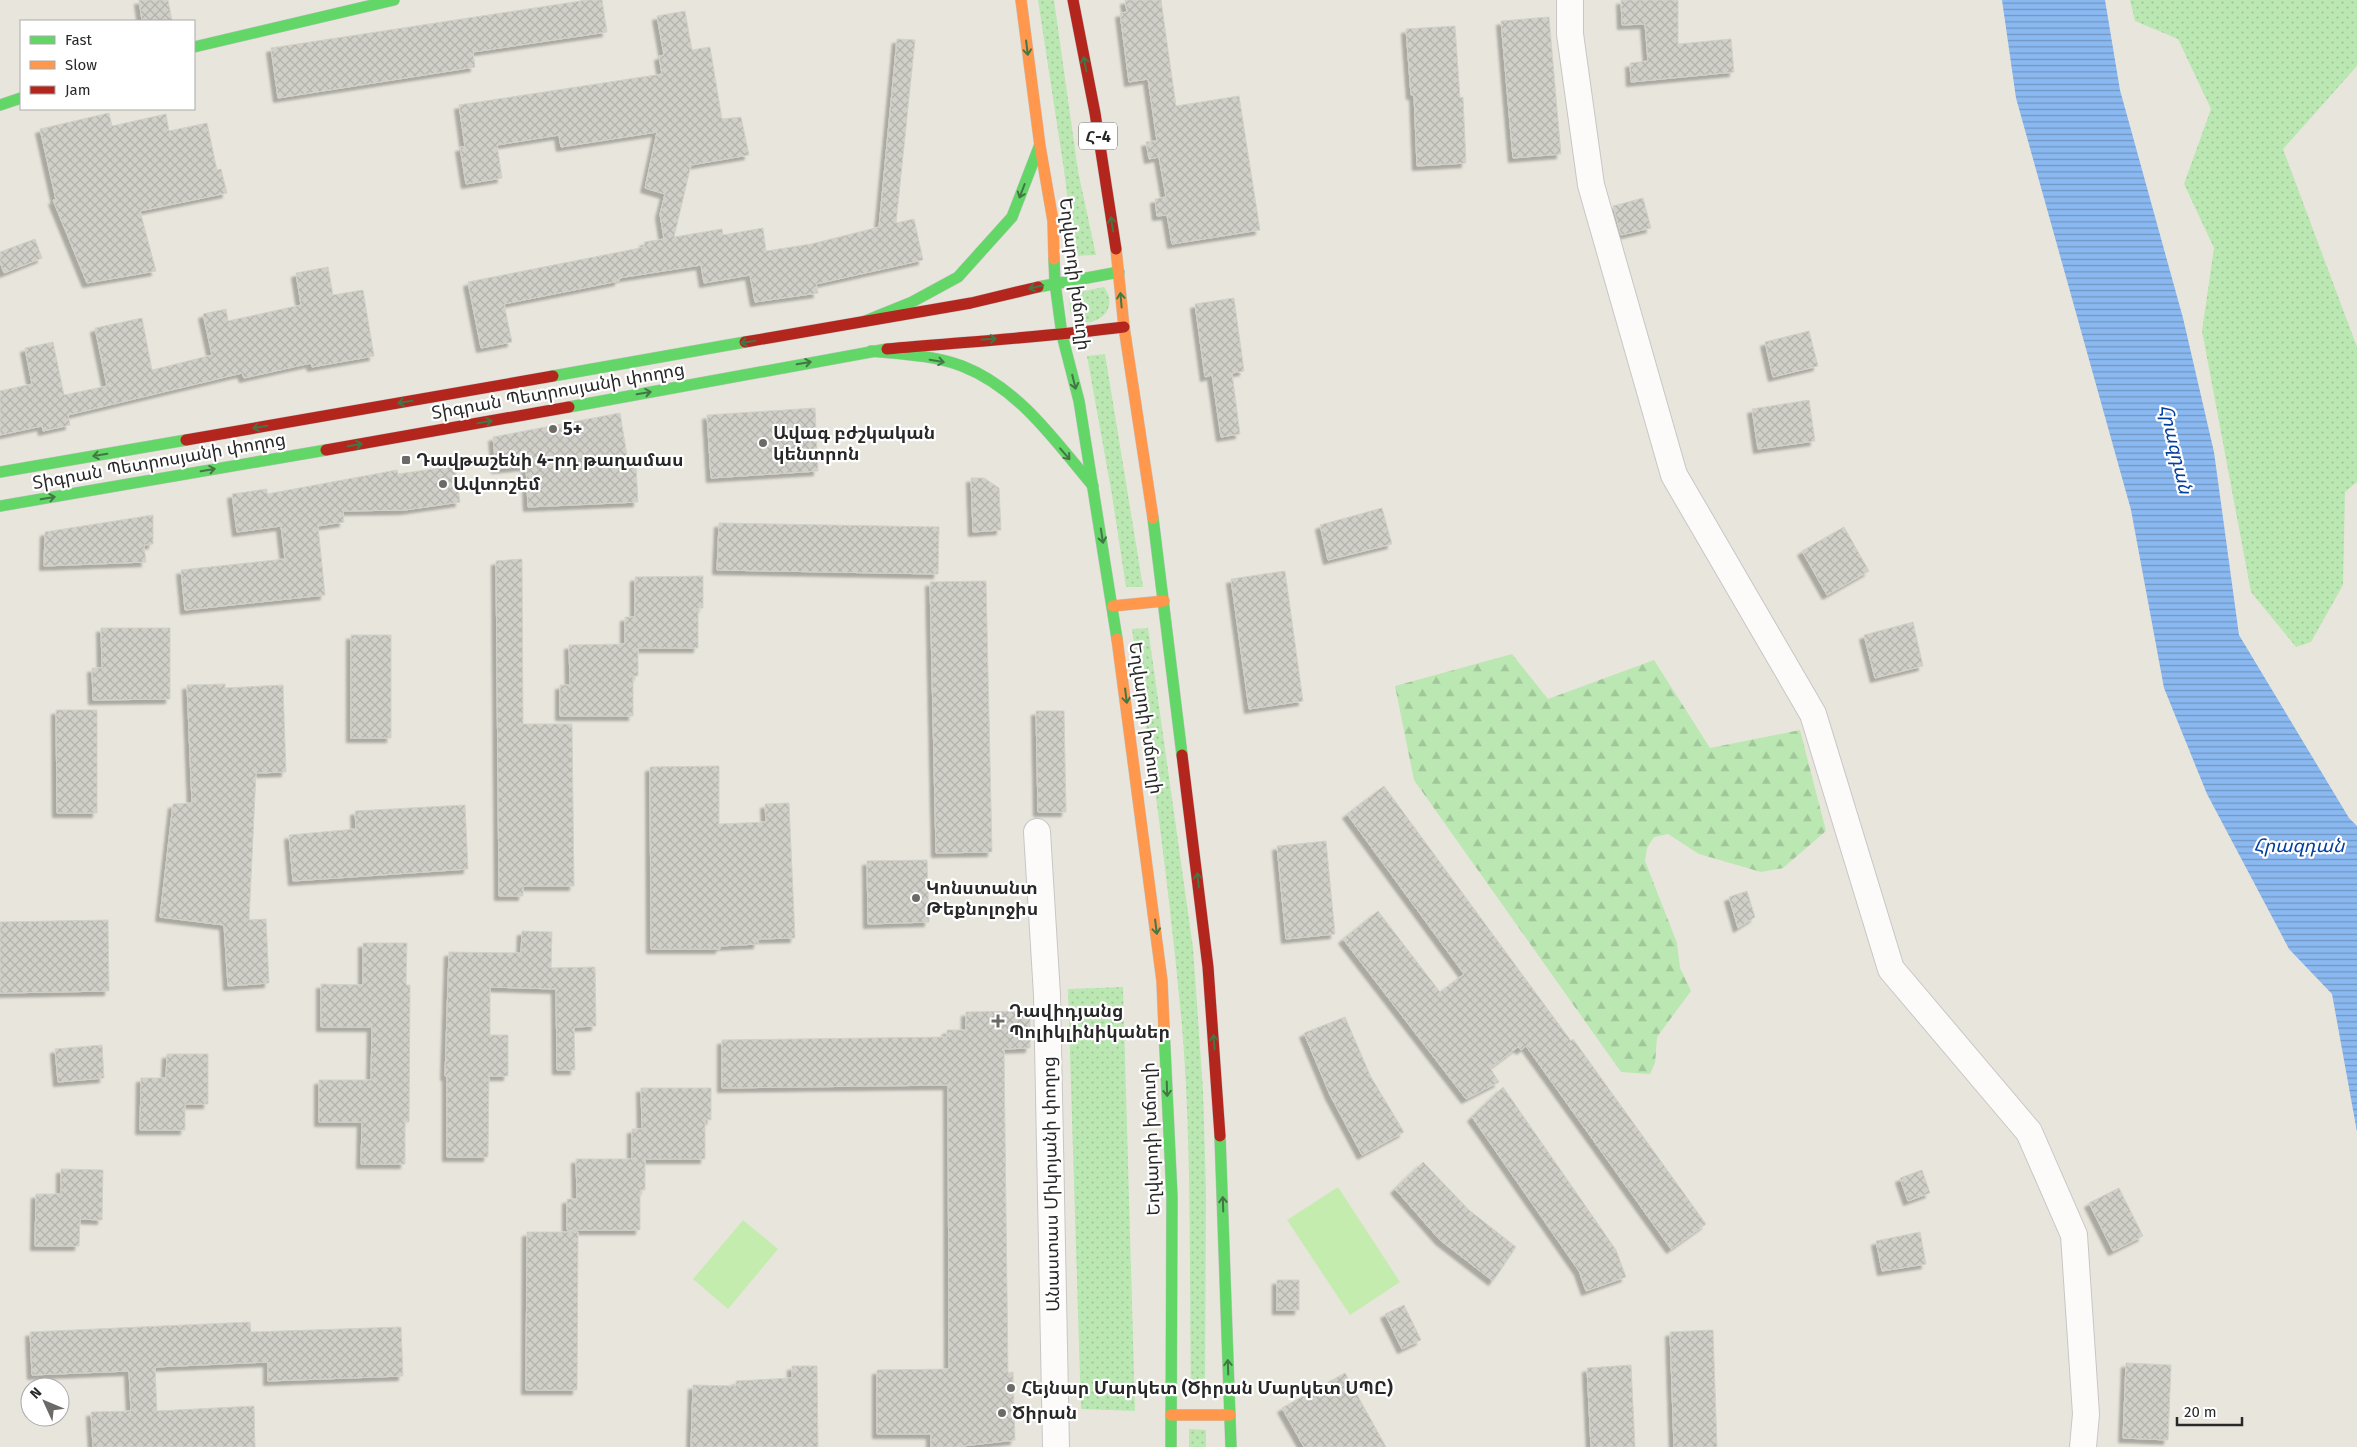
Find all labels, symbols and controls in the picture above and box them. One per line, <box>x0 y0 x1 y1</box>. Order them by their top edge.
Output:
legend <box>20 20 195 110</box>
text: Fast <box>65 31 92 49</box>
one-way arrow <box>1022 40 1032 56</box>
text: Slow <box>65 56 97 74</box>
one-way arrow <box>1080 56 1090 72</box>
text: Jam <box>65 81 91 99</box>
road number: Հ-4 <box>1079 122 1117 150</box>
one-way arrow <box>1017 183 1026 198</box>
street label: Եղվարդի խճուղի <box>1055 196 1095 352</box>
one-way arrow <box>1107 216 1117 232</box>
one-way arrow <box>1029 283 1045 292</box>
one-way arrow <box>1116 292 1126 308</box>
one-way arrow <box>981 335 997 344</box>
one-way arrow <box>740 338 756 348</box>
one-way arrow <box>928 356 944 366</box>
street label: Տիգրան Պետրոսյանի փողոց <box>430 358 686 424</box>
one-way arrow <box>796 358 812 368</box>
one-way arrow <box>1070 374 1079 390</box>
one-way arrow <box>636 388 652 397</box>
one-way arrow <box>397 398 413 408</box>
water label: Հրազդան <box>2155 402 2198 497</box>
one-way arrow <box>476 417 492 427</box>
place label: 5+ <box>563 418 582 440</box>
place label: Ավագ բժշկական կենտրոն <box>773 422 935 465</box>
one-way arrow <box>252 423 268 433</box>
marker: 5+ <box>547 423 559 435</box>
street label: Տիգրան Պետրոսյանի փողոց <box>31 428 287 494</box>
marker: Ավագ բժշկական կենտրոն <box>757 437 769 449</box>
one-way arrow <box>347 440 363 450</box>
one-way arrow <box>1059 447 1070 460</box>
place label: Դավթաշենի 4-րդ թաղամաս <box>416 449 684 471</box>
one-way arrow <box>92 450 108 460</box>
marker: Դավթաշենի 4-րդ թաղամաս <box>400 454 412 466</box>
one-way arrow <box>200 465 216 475</box>
place label: Ավտոշեմ <box>453 473 540 495</box>
marker: Ավտոշեմ <box>437 478 449 490</box>
one-way arrow <box>40 493 56 503</box>
one-way arrow <box>1097 527 1107 543</box>
street label: Եղվարդի խճուղի <box>1124 640 1168 796</box>
one-way arrow <box>1121 688 1131 704</box>
water label: Հրազդան <box>2254 834 2346 857</box>
one-way arrow <box>1192 873 1202 889</box>
place label: Կոնստանտ Թեքնոլոջիս <box>926 877 1038 920</box>
marker: Կոնստանտ Թեքնոլոջիս <box>910 892 922 904</box>
one-way arrow <box>1151 919 1161 935</box>
place label: Դավիդյանց Պոլիկլինիկաներ <box>1009 1000 1170 1043</box>
marker: Դավիդյանց Պոլիկլինիկաներ <box>991 1014 1005 1028</box>
one-way arrow <box>1209 1034 1218 1050</box>
street label: Անաստաս Միկոյանի փողոց <box>1038 1056 1064 1312</box>
street label: Եղվարդի խճուղի <box>1137 1062 1165 1216</box>
one-way arrow <box>1162 1080 1172 1097</box>
one-way arrow <box>1218 1196 1227 1212</box>
one-way arrow <box>1224 1359 1233 1375</box>
north arrow <box>20 1377 70 1427</box>
place label: Հեյնար Մարկետ (Ծիրան Մարկետ ՍՊԸ) <box>1021 1377 1393 1399</box>
marker: Հեյնար Մարկետ (Ծիրան Մարկետ ՍՊԸ) <box>1005 1382 1017 1394</box>
text: N <box>27 1384 45 1403</box>
scale bar <box>2177 1394 2242 1426</box>
place label: Ծիրան <box>1012 1402 1077 1424</box>
text: 20 m <box>2184 1403 2217 1421</box>
marker: Ծիրան <box>996 1407 1008 1419</box>

